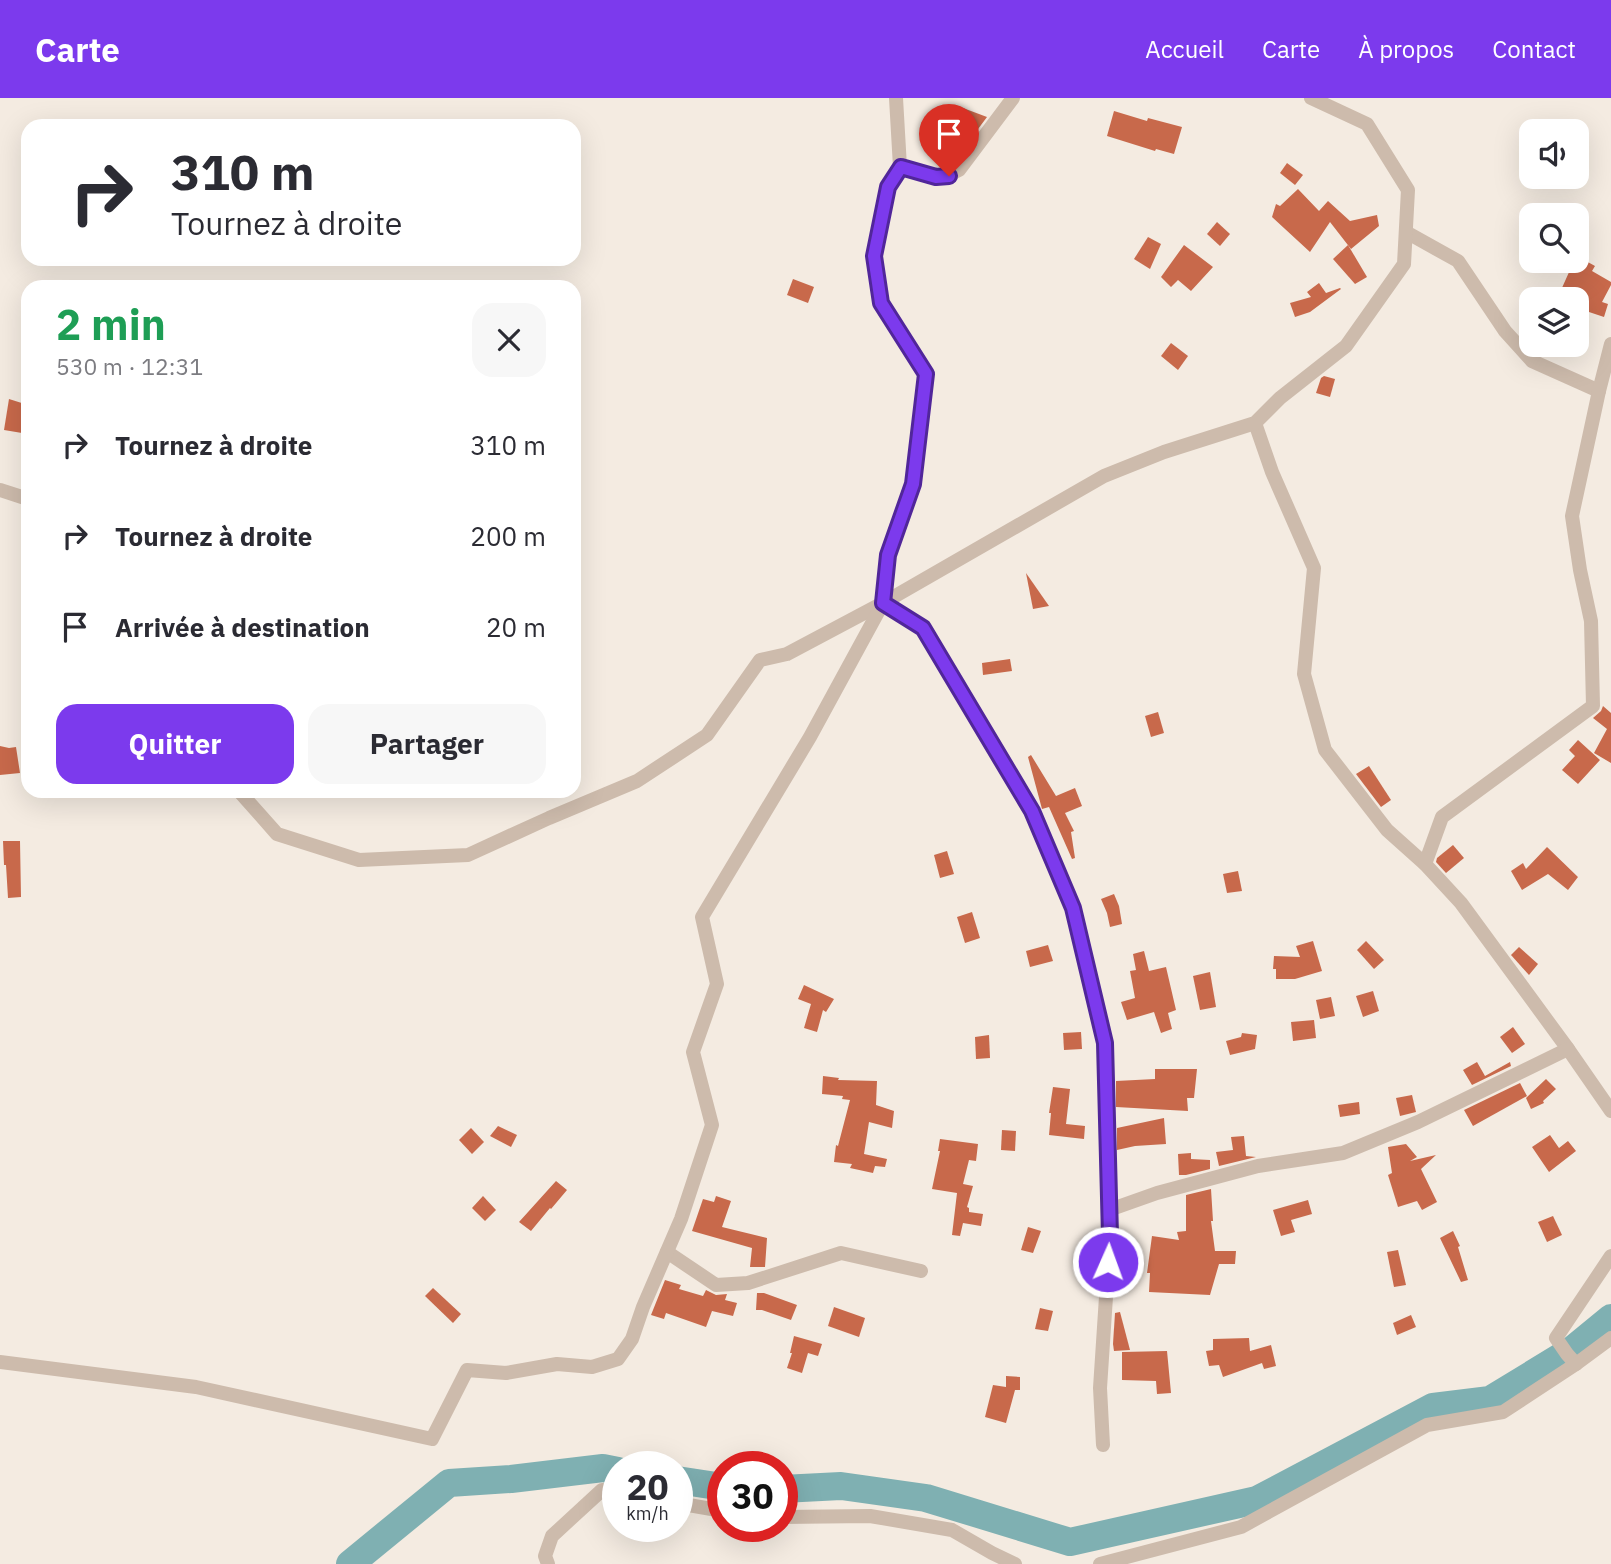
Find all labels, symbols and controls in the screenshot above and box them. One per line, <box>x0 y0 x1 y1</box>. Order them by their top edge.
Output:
text: Carte <box>35 28 120 71</box>
text: Accueil <box>1145 33 1224 65</box>
text: Carte <box>1262 33 1320 65</box>
text: À propos <box>1358 33 1454 65</box>
text: Contact <box>1492 33 1576 65</box>
pin <box>919 104 979 176</box>
icon: arrive <box>930 115 968 153</box>
map controls <box>1519 119 1589 357</box>
button: sound <box>1519 119 1589 189</box>
text: 310 m <box>171 140 315 203</box>
icon: right <box>56 147 147 238</box>
text: Tournez à droite <box>171 202 402 244</box>
button: search <box>1519 203 1589 273</box>
button: layers <box>1519 287 1589 357</box>
text: 2 min <box>56 297 166 352</box>
button: close <box>472 303 546 377</box>
text: 530 m · 12:31 <box>56 351 203 381</box>
icon: right <box>56 426 94 464</box>
text: Tournez à droite <box>115 428 312 462</box>
text: 310 m <box>470 428 546 462</box>
icon: right <box>56 517 94 555</box>
text: Tournez à droite <box>115 519 312 553</box>
text: 200 m <box>470 519 546 553</box>
icon: arrive <box>56 608 94 646</box>
text: Arrivée à destination <box>115 610 370 644</box>
text: 20 m <box>486 610 546 644</box>
button: Quitter <box>56 704 294 784</box>
button: Partager <box>308 704 546 784</box>
position arrow <box>1071 1225 1145 1299</box>
speed limit sign: 30 <box>707 1451 798 1542</box>
text: 20 <box>626 1464 669 1510</box>
text: km/h <box>626 1502 669 1525</box>

